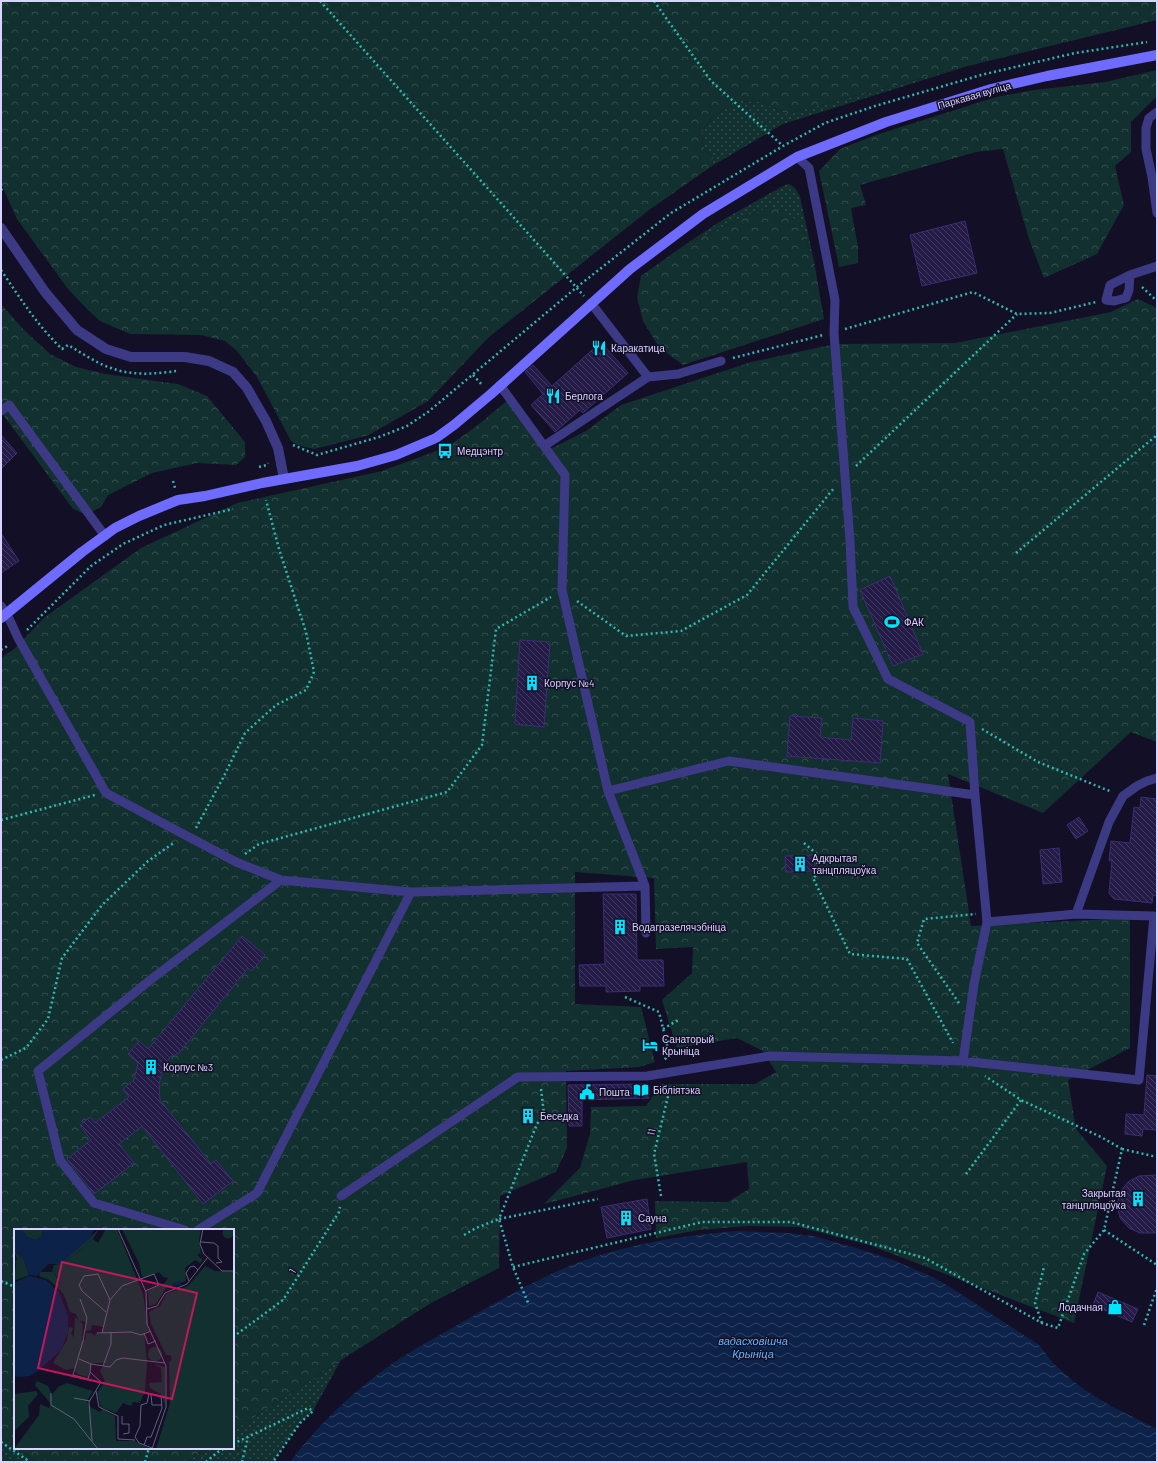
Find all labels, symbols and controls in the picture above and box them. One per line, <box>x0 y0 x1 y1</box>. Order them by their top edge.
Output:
street label: Паркавая вуліца <box>936 79 1013 111</box>
restaurant icon: Каракатица <box>590 339 608 357</box>
place label: Каракатица <box>611 342 665 354</box>
restaurant icon: Берлога <box>544 387 562 405</box>
place label: Берлога <box>565 390 603 402</box>
bus stop icon: Медцэнтр <box>436 442 454 460</box>
place label: Медцэнтр <box>457 445 504 457</box>
sports icon: ФАК <box>883 613 901 631</box>
place label: ФАК <box>904 616 924 628</box>
building icon: Корпус №4 <box>523 674 541 692</box>
place label: Корпус №4 <box>544 677 595 689</box>
place label: Адкрытая танцпляцоўка <box>812 852 877 876</box>
building icon: Адкрытая танцпляцоўка <box>791 855 809 873</box>
building icon: Водагразелячэбніца <box>611 918 629 936</box>
place label: Водагразелячэбніца <box>632 921 727 933</box>
place label: Санаторый Крыніца <box>662 1033 714 1057</box>
hotel icon: Санаторый Крыніца <box>641 1036 659 1054</box>
building icon: Корпус №3 <box>142 1058 160 1076</box>
place label: Корпус №3 <box>163 1061 213 1073</box>
library icon: Бібліятэка <box>632 1081 650 1099</box>
public building icon: Пошта <box>578 1083 596 1101</box>
place label: Бібліятэка <box>653 1084 701 1096</box>
place label: Пошта <box>599 1086 630 1098</box>
building icon: Беседка <box>519 1107 537 1125</box>
place label: Беседка <box>540 1110 579 1122</box>
street label: 11 <box>644 1127 658 1137</box>
place label: Закрытая танцпляцоўка <box>1062 1187 1126 1211</box>
building icon: Закрытая танцпляцоўка <box>1129 1190 1147 1208</box>
building icon: Сауна <box>617 1209 635 1227</box>
place label: Сауна <box>638 1212 667 1224</box>
inset map <box>14 1229 234 1449</box>
street label: 1 <box>286 1266 298 1276</box>
shop icon: Лодачная <box>1106 1298 1124 1316</box>
place label: Лодачная <box>1058 1301 1103 1313</box>
water label: вадасховішча Крыніца <box>718 1334 788 1360</box>

